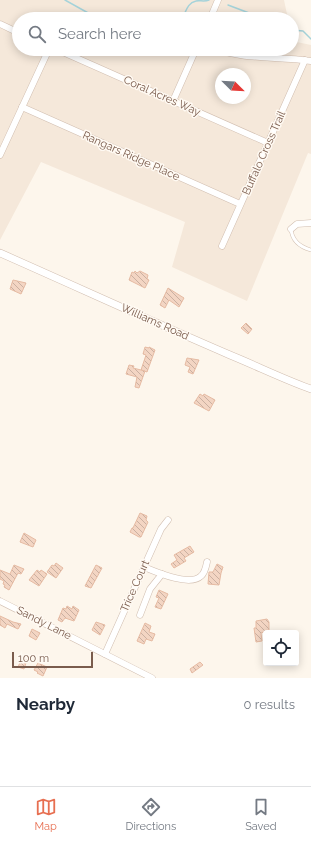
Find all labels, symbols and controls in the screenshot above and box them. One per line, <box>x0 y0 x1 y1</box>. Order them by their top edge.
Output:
search box <box>12 12 299 56</box>
icon: search <box>26 23 48 45</box>
text: Search here <box>58 25 141 43</box>
north arrow <box>215 68 251 104</box>
street label: Coral Acres Way <box>121 73 203 119</box>
street label: Buffalo Cross Trail <box>240 109 288 197</box>
street label: Rangars Ridge Place <box>80 129 182 184</box>
street label: Williams Road <box>119 301 191 343</box>
street label: Trice Court <box>118 558 152 614</box>
street label: Sandy Lane <box>14 604 74 643</box>
map controls <box>263 630 299 666</box>
button: locate <box>263 630 299 666</box>
scale bar <box>12 650 93 669</box>
text: 100 m <box>18 652 49 665</box>
text: Nearby <box>16 694 75 714</box>
text: 0 results <box>244 697 295 712</box>
tab: Map <box>34 796 57 833</box>
tab: Directions <box>126 796 176 833</box>
tab: Saved <box>245 796 277 833</box>

